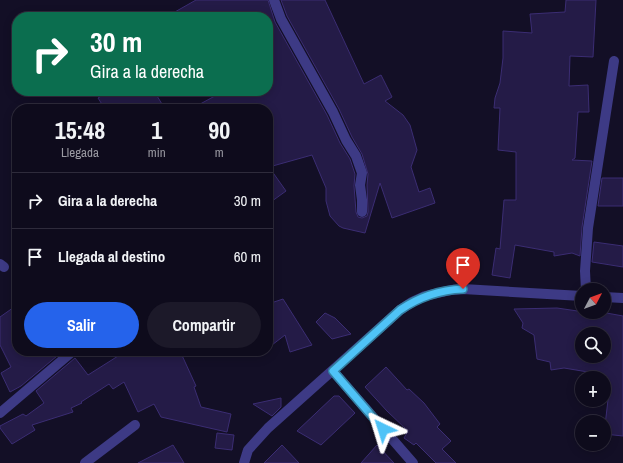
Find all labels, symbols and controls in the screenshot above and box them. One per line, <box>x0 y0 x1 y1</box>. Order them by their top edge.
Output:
text: 30 m <box>90 23 142 61</box>
icon: right <box>24 28 76 80</box>
text: Gira a la derecha <box>90 59 204 84</box>
text: 15:48 <box>55 114 105 146</box>
text: 1 <box>151 114 162 146</box>
text: 90 <box>208 114 230 146</box>
text: Llegada <box>61 144 99 161</box>
text: min <box>148 144 166 161</box>
text: m <box>215 144 224 161</box>
icon: right <box>24 190 46 212</box>
text: Gira a la derecha <box>58 190 157 211</box>
text: 30 m <box>234 190 261 211</box>
icon: arrive <box>24 246 46 268</box>
text: Llegada al destino <box>58 246 165 267</box>
text: 60 m <box>234 246 261 267</box>
pin <box>446 248 480 289</box>
icon: arrive <box>452 254 474 276</box>
north arrow <box>575 283 611 319</box>
map controls <box>575 283 611 451</box>
button: Salir <box>24 302 139 348</box>
button: Compartir <box>147 302 261 348</box>
button: search <box>575 327 611 363</box>
button: + <box>575 371 611 407</box>
position arrow <box>362 408 404 450</box>
button: − <box>575 415 611 451</box>

